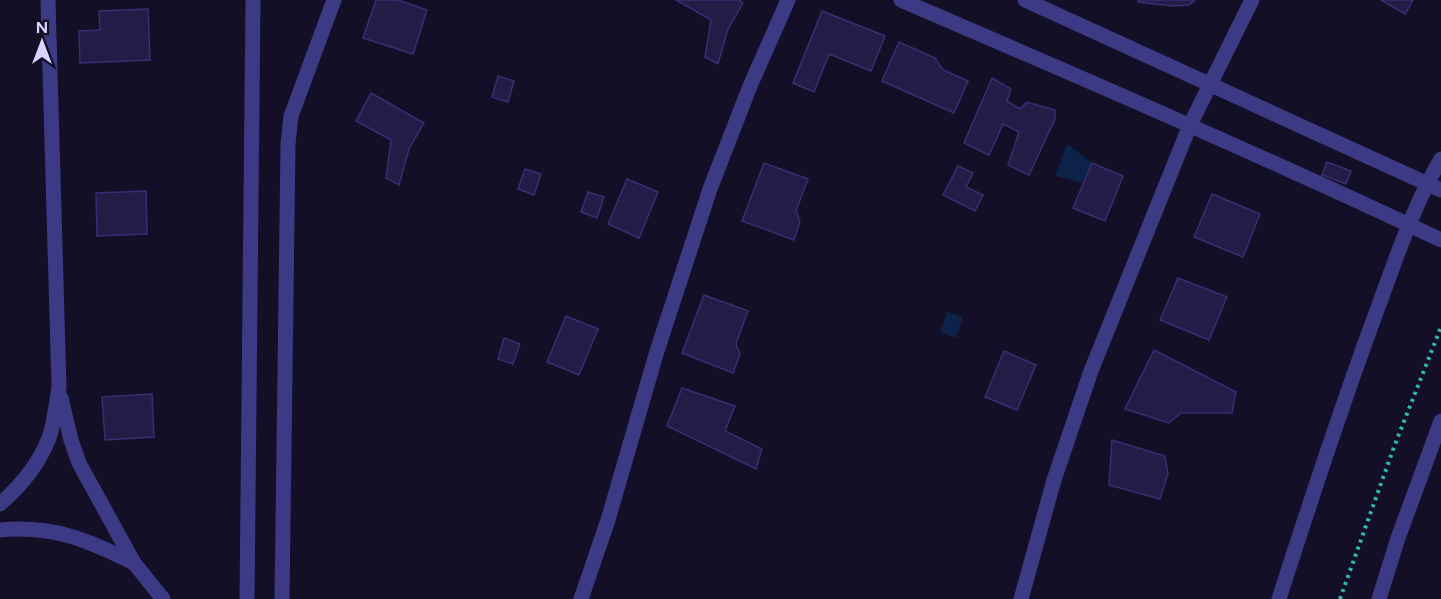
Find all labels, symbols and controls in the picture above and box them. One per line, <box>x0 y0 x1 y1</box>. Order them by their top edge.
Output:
north arrow <box>12 12 72 72</box>
text: N <box>36 18 48 37</box>

